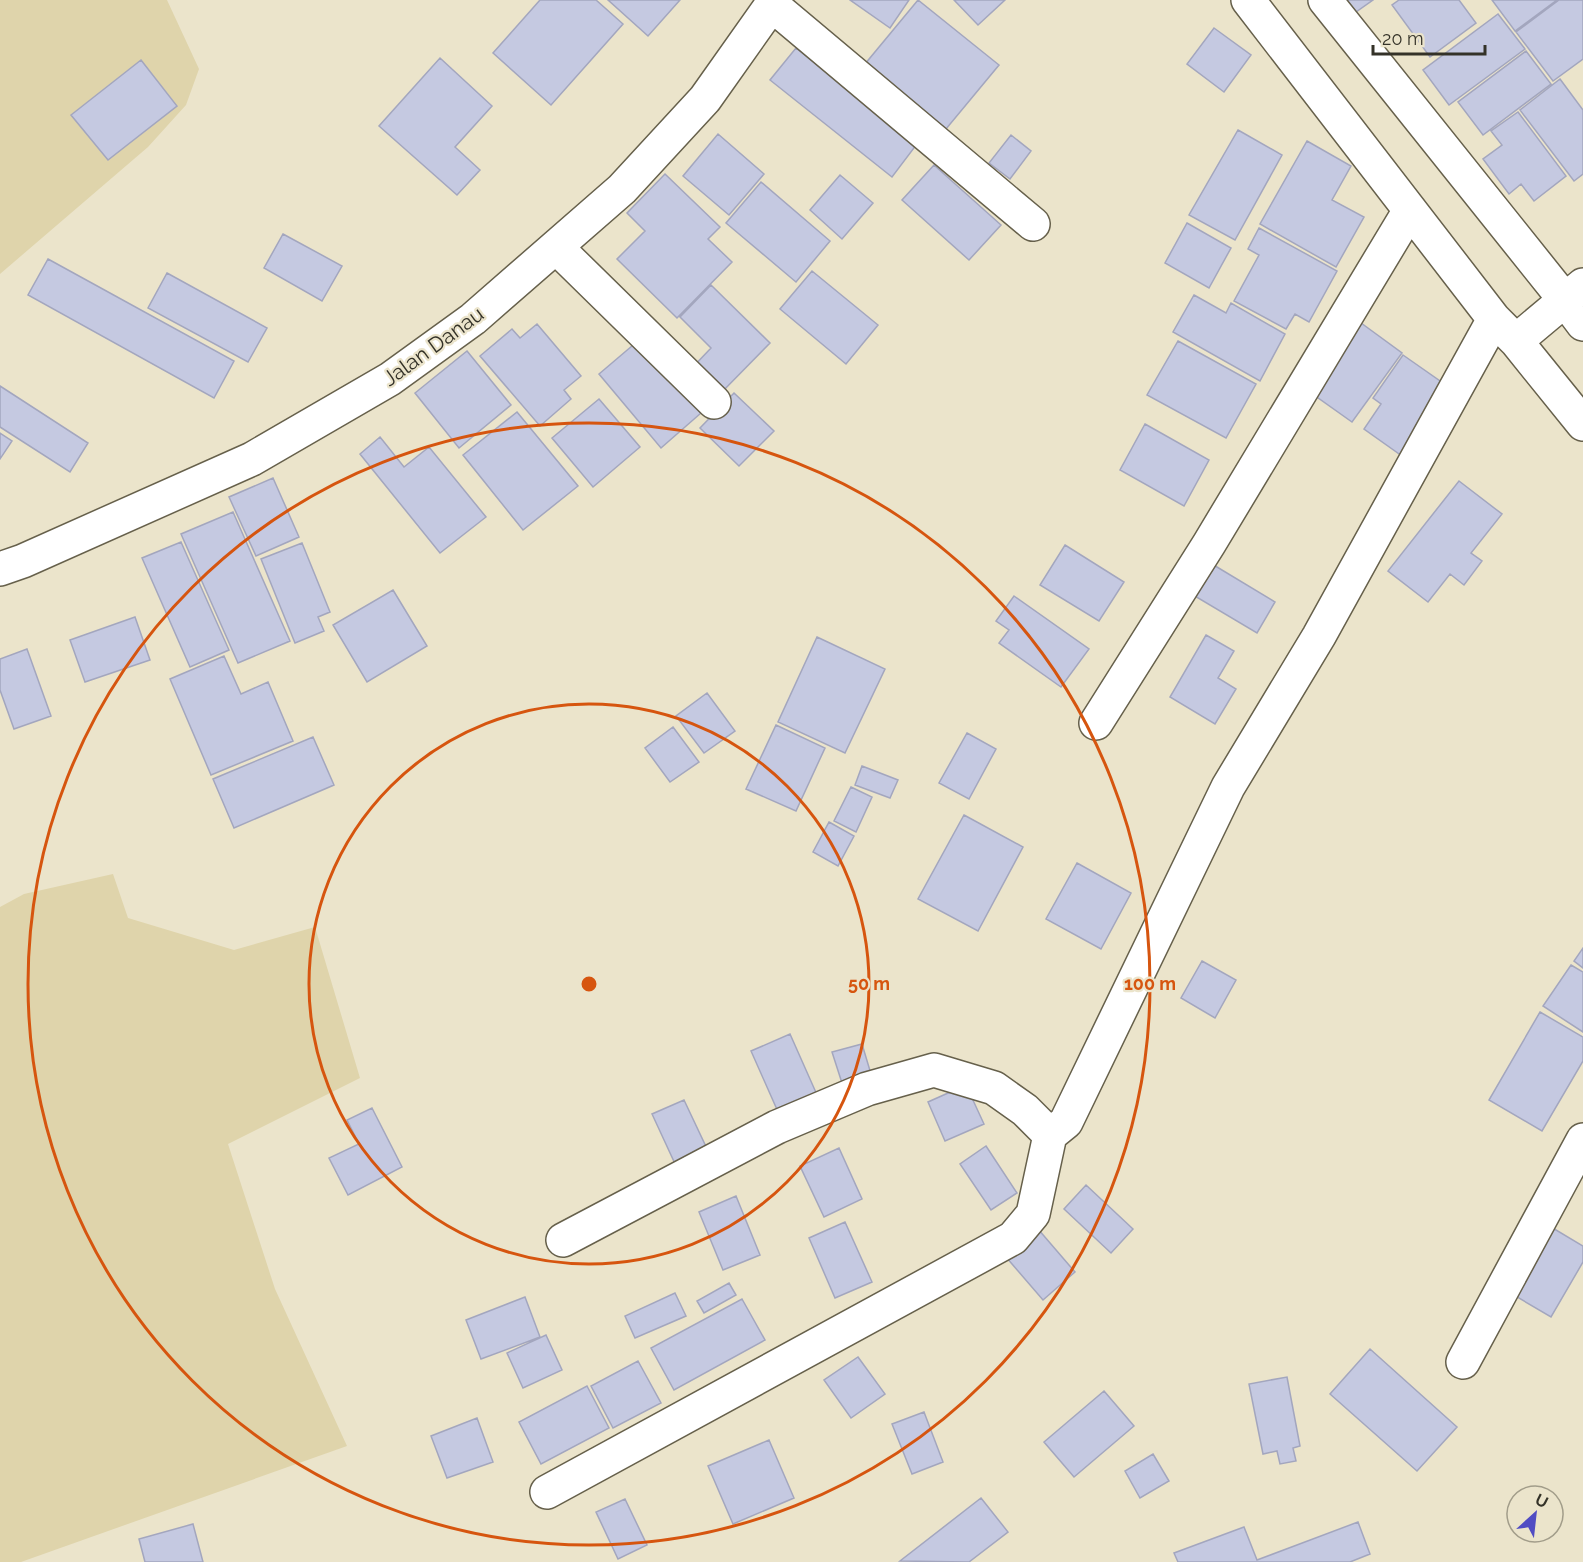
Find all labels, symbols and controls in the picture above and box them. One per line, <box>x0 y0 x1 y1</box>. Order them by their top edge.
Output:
scale bar <box>1373 18 1486 56</box>
text: 20 m <box>1382 28 1424 49</box>
street label: Jalan Danau <box>378 301 488 391</box>
text: 50 m <box>848 973 890 994</box>
text: 100 m <box>1124 973 1176 994</box>
centre of rings <box>579 974 599 994</box>
north arrow <box>1505 1484 1565 1544</box>
text: U <box>1532 1490 1551 1512</box>

